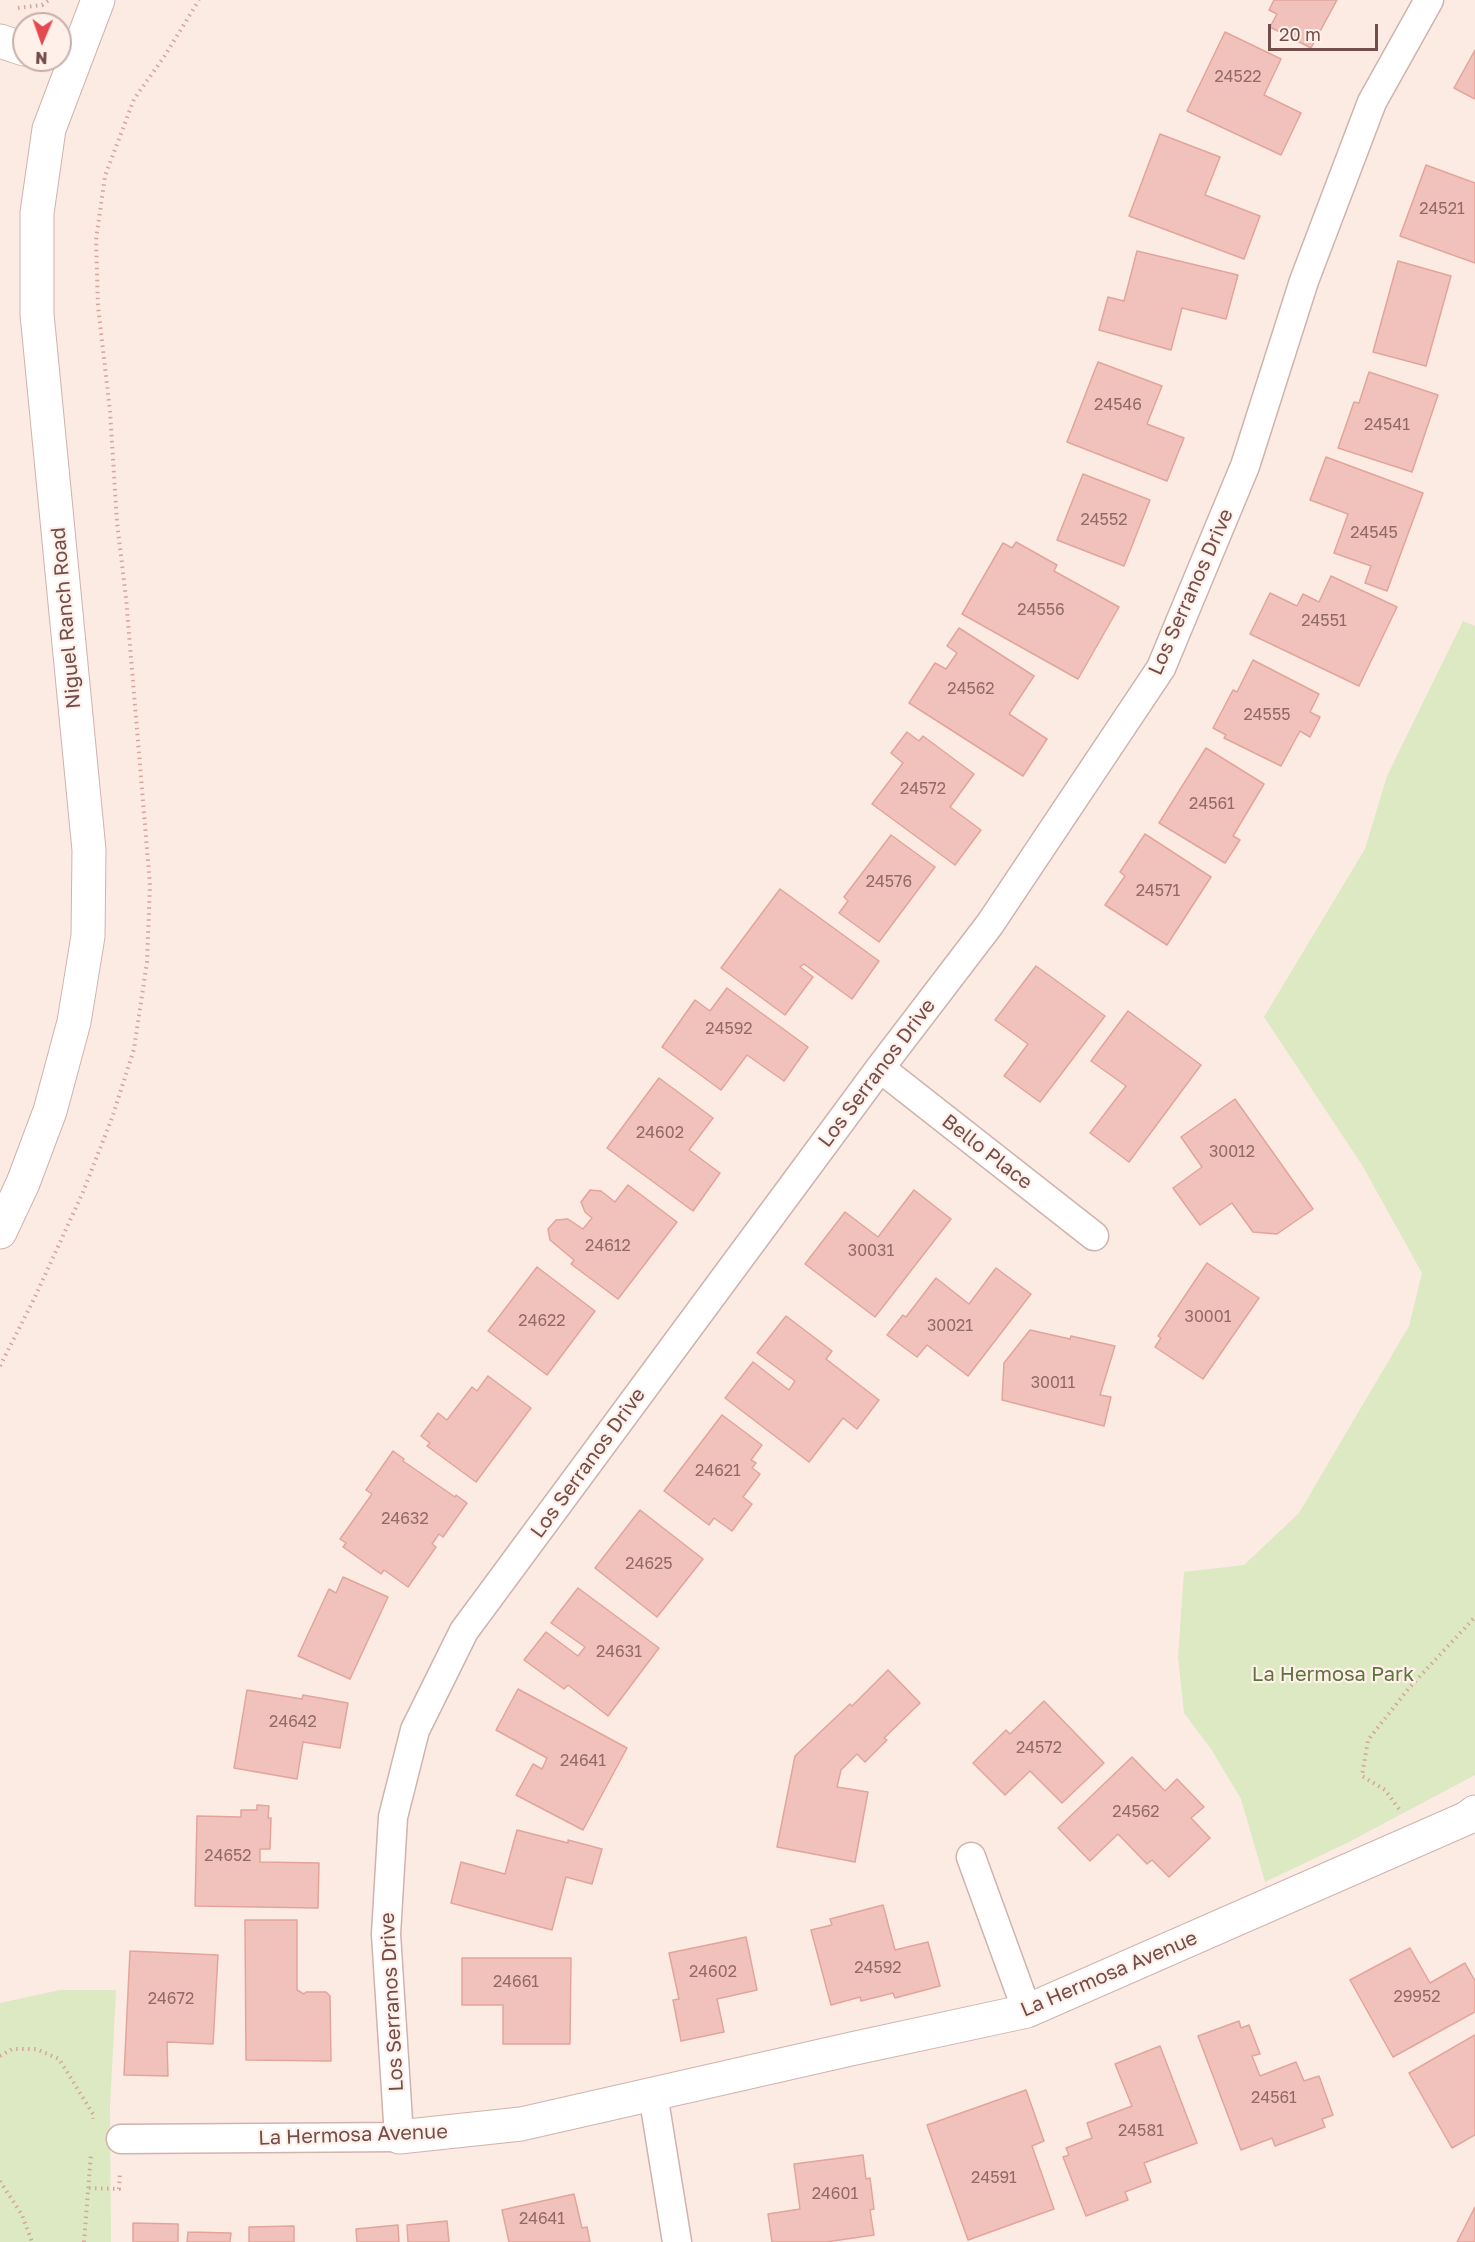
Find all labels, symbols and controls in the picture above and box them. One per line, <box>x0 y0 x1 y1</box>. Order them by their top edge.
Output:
north arrow <box>12 12 72 72</box>
scale bar <box>1271 12 1380 50</box>
text: 20 m <box>1279 23 1321 45</box>
text: N <box>35 48 48 68</box>
house number: 24522 <box>1215 67 1261 87</box>
house number: 24521 <box>1419 199 1465 219</box>
house number: 24546 <box>1094 395 1142 415</box>
house number: 24541 <box>1364 415 1410 435</box>
street label: Los Serranos Drive <box>1144 505 1238 679</box>
house number: 24552 <box>1081 510 1127 530</box>
house number: 24545 <box>1350 523 1398 543</box>
street label: Niguel Ranch Road <box>46 526 86 710</box>
house number: 24556 <box>1017 600 1065 620</box>
house number: 24551 <box>1301 611 1347 631</box>
house number: 24562 <box>947 679 995 699</box>
house number: 24555 <box>1244 705 1290 725</box>
house number: 24572 <box>900 779 946 799</box>
house number: 24561 <box>1189 794 1235 814</box>
house number: 24576 <box>866 872 912 892</box>
house number: 24571 <box>1136 881 1180 901</box>
street label: Los Serranos Drive <box>813 994 941 1152</box>
house number: 24592 <box>705 1019 753 1039</box>
street label: Bello Place <box>937 1109 1037 1195</box>
house number: 24602 <box>636 1123 684 1143</box>
house number: 30012 <box>1209 1142 1255 1162</box>
house number: 24612 <box>585 1236 631 1256</box>
house number: 30031 <box>848 1241 894 1261</box>
house number: 30001 <box>1185 1307 1231 1327</box>
house number: 24622 <box>518 1311 566 1331</box>
house number: 30021 <box>927 1316 973 1336</box>
house number: 30011 <box>1031 1373 1075 1393</box>
street label: Los Serranos Drive <box>526 1383 650 1543</box>
house number: 24621 <box>695 1461 741 1481</box>
house number: 24632 <box>381 1509 429 1529</box>
house number: 24625 <box>625 1554 673 1574</box>
house number: 24631 <box>596 1642 642 1662</box>
park label: La Hermosa Park <box>1252 1663 1414 1687</box>
house number: 24642 <box>269 1712 317 1732</box>
house number: 24572 <box>1016 1738 1062 1758</box>
house number: 24641 <box>560 1751 606 1771</box>
house number: 24562 <box>1112 1802 1160 1822</box>
house number: 24652 <box>204 1846 252 1866</box>
street label: Los Serranos Drive <box>375 1912 409 2092</box>
street label: La Hermosa Avenue <box>1017 1926 1201 2022</box>
house number: 24592 <box>854 1958 902 1978</box>
house number: 24602 <box>689 1962 737 1982</box>
house number: 24661 <box>493 1972 539 1992</box>
house number: 29952 <box>1393 1987 1441 2007</box>
house number: 24672 <box>148 1989 194 2009</box>
house number: 24561 <box>1251 2088 1297 2108</box>
street label: La Hermosa Avenue <box>258 2120 448 2150</box>
house number: 24581 <box>1118 2121 1164 2141</box>
house number: 24591 <box>971 2168 1017 2188</box>
house number: 24601 <box>812 2184 858 2204</box>
house number: 24641 <box>519 2209 565 2229</box>

